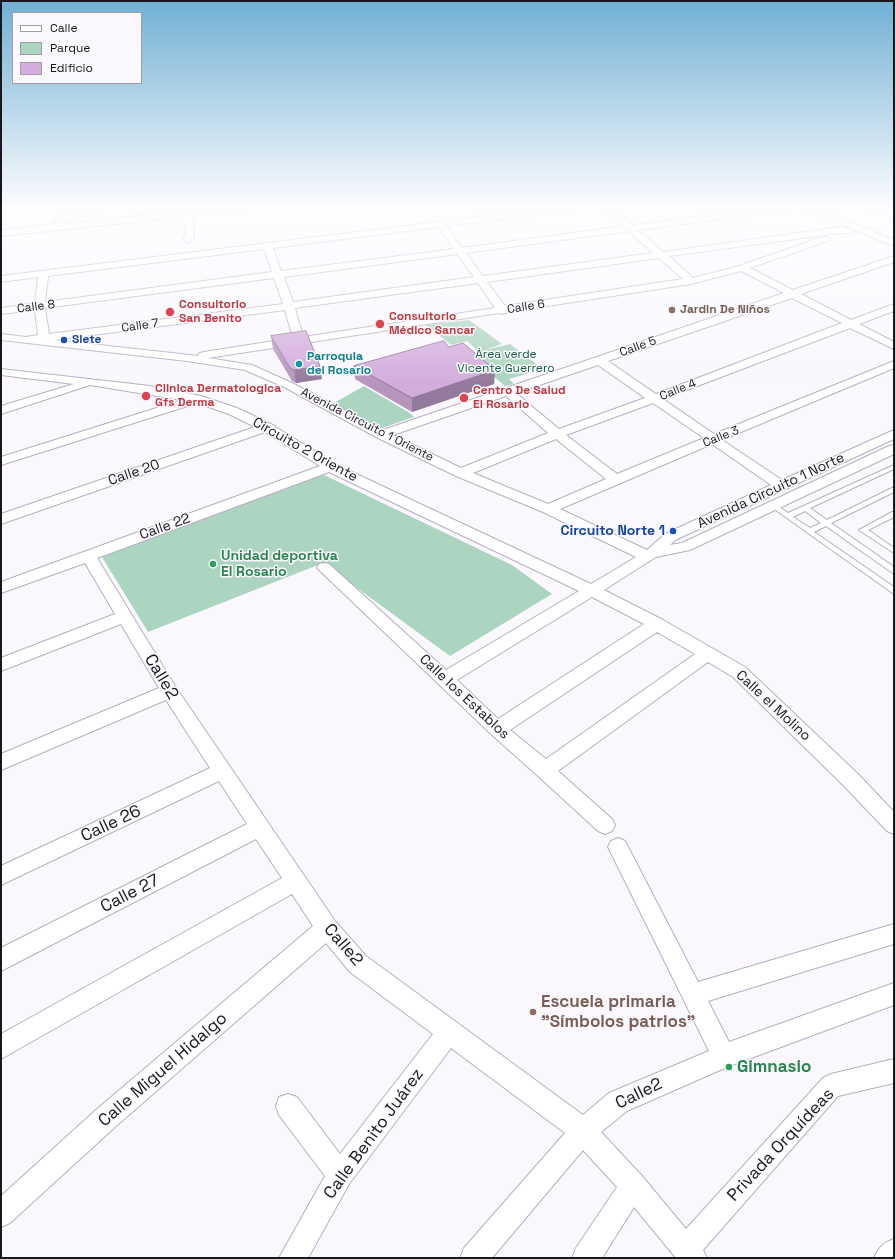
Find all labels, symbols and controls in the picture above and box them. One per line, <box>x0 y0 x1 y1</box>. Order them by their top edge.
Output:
legend <box>12 12 142 84</box>
text: Calle <box>50 20 78 36</box>
text: Parque <box>50 40 90 56</box>
text: Edificio <box>50 60 93 76</box>
street label: Calle 6 <box>506 297 546 317</box>
street label: Calle 8 <box>16 298 56 316</box>
place label: Consultorio San Benito <box>179 298 246 326</box>
place label: Jardin De Niños <box>680 303 770 317</box>
marker: Jardin De Niños <box>667 305 677 315</box>
marker: Consultorio San Benito <box>164 306 176 318</box>
place label: Consultorio Médico Sancar <box>389 310 475 338</box>
street label: Calle 7 <box>120 316 160 336</box>
marker: Consultorio Médico Sancar <box>374 318 386 330</box>
place label: Siete <box>72 333 101 347</box>
street label: Calle 5 <box>618 334 658 360</box>
marker: Siete <box>59 335 69 345</box>
park label: Área verde Vicente Guerrero <box>457 348 555 376</box>
place label: Parroquia del Rosario <box>307 350 371 378</box>
marker: Parroquia del Rosario <box>294 359 304 369</box>
street label: Calle 4 <box>658 376 698 404</box>
place label: Clinica Dermatologica Gfs Derma <box>155 382 281 410</box>
place label: Centro De Salud El Rosario <box>473 384 566 412</box>
street label: Avenida Circuito 1 Oriente <box>298 385 436 465</box>
marker: Clinica Dermatologica Gfs Derma <box>140 390 152 402</box>
marker: Centro De Salud El Rosario <box>458 392 470 404</box>
street label: Circuito 2 Oriente <box>250 414 360 486</box>
street label: Calle 3 <box>701 423 741 451</box>
street label: Avenida Circuito 1 Norte <box>695 450 847 532</box>
street label: Calle 20 <box>106 456 162 490</box>
street label: Calle 22 <box>137 510 193 544</box>
place label: Circuito Norte 1 <box>561 523 665 539</box>
marker: Circuito Norte 1 <box>668 526 678 536</box>
place label: Unidad deportiva El Rosario <box>221 548 338 580</box>
marker: Unidad deportiva El Rosario <box>208 559 218 569</box>
street label: Calle2 <box>140 651 182 703</box>
street label: Calle los Establos <box>416 651 512 743</box>
street label: Calle el Molino <box>732 667 814 745</box>
street label: Calle 26 <box>78 801 144 847</box>
street label: Calle 27 <box>97 871 163 917</box>
street label: Calle2 <box>319 920 367 970</box>
place label: Escuela primaria "Símbolos patrios" <box>541 992 695 1032</box>
marker: Escuela primaria "Símbolos patrios" <box>528 1007 538 1017</box>
street label: Calle Miguel Hidalgo <box>94 1009 232 1131</box>
place label: Gimnasio <box>737 1057 811 1077</box>
marker: Gimnasio <box>724 1062 734 1072</box>
street label: Calle Benito Juárez <box>320 1065 428 1203</box>
street label: Calle2 <box>612 1074 666 1114</box>
street label: Privada Orquídeas <box>723 1084 839 1206</box>

